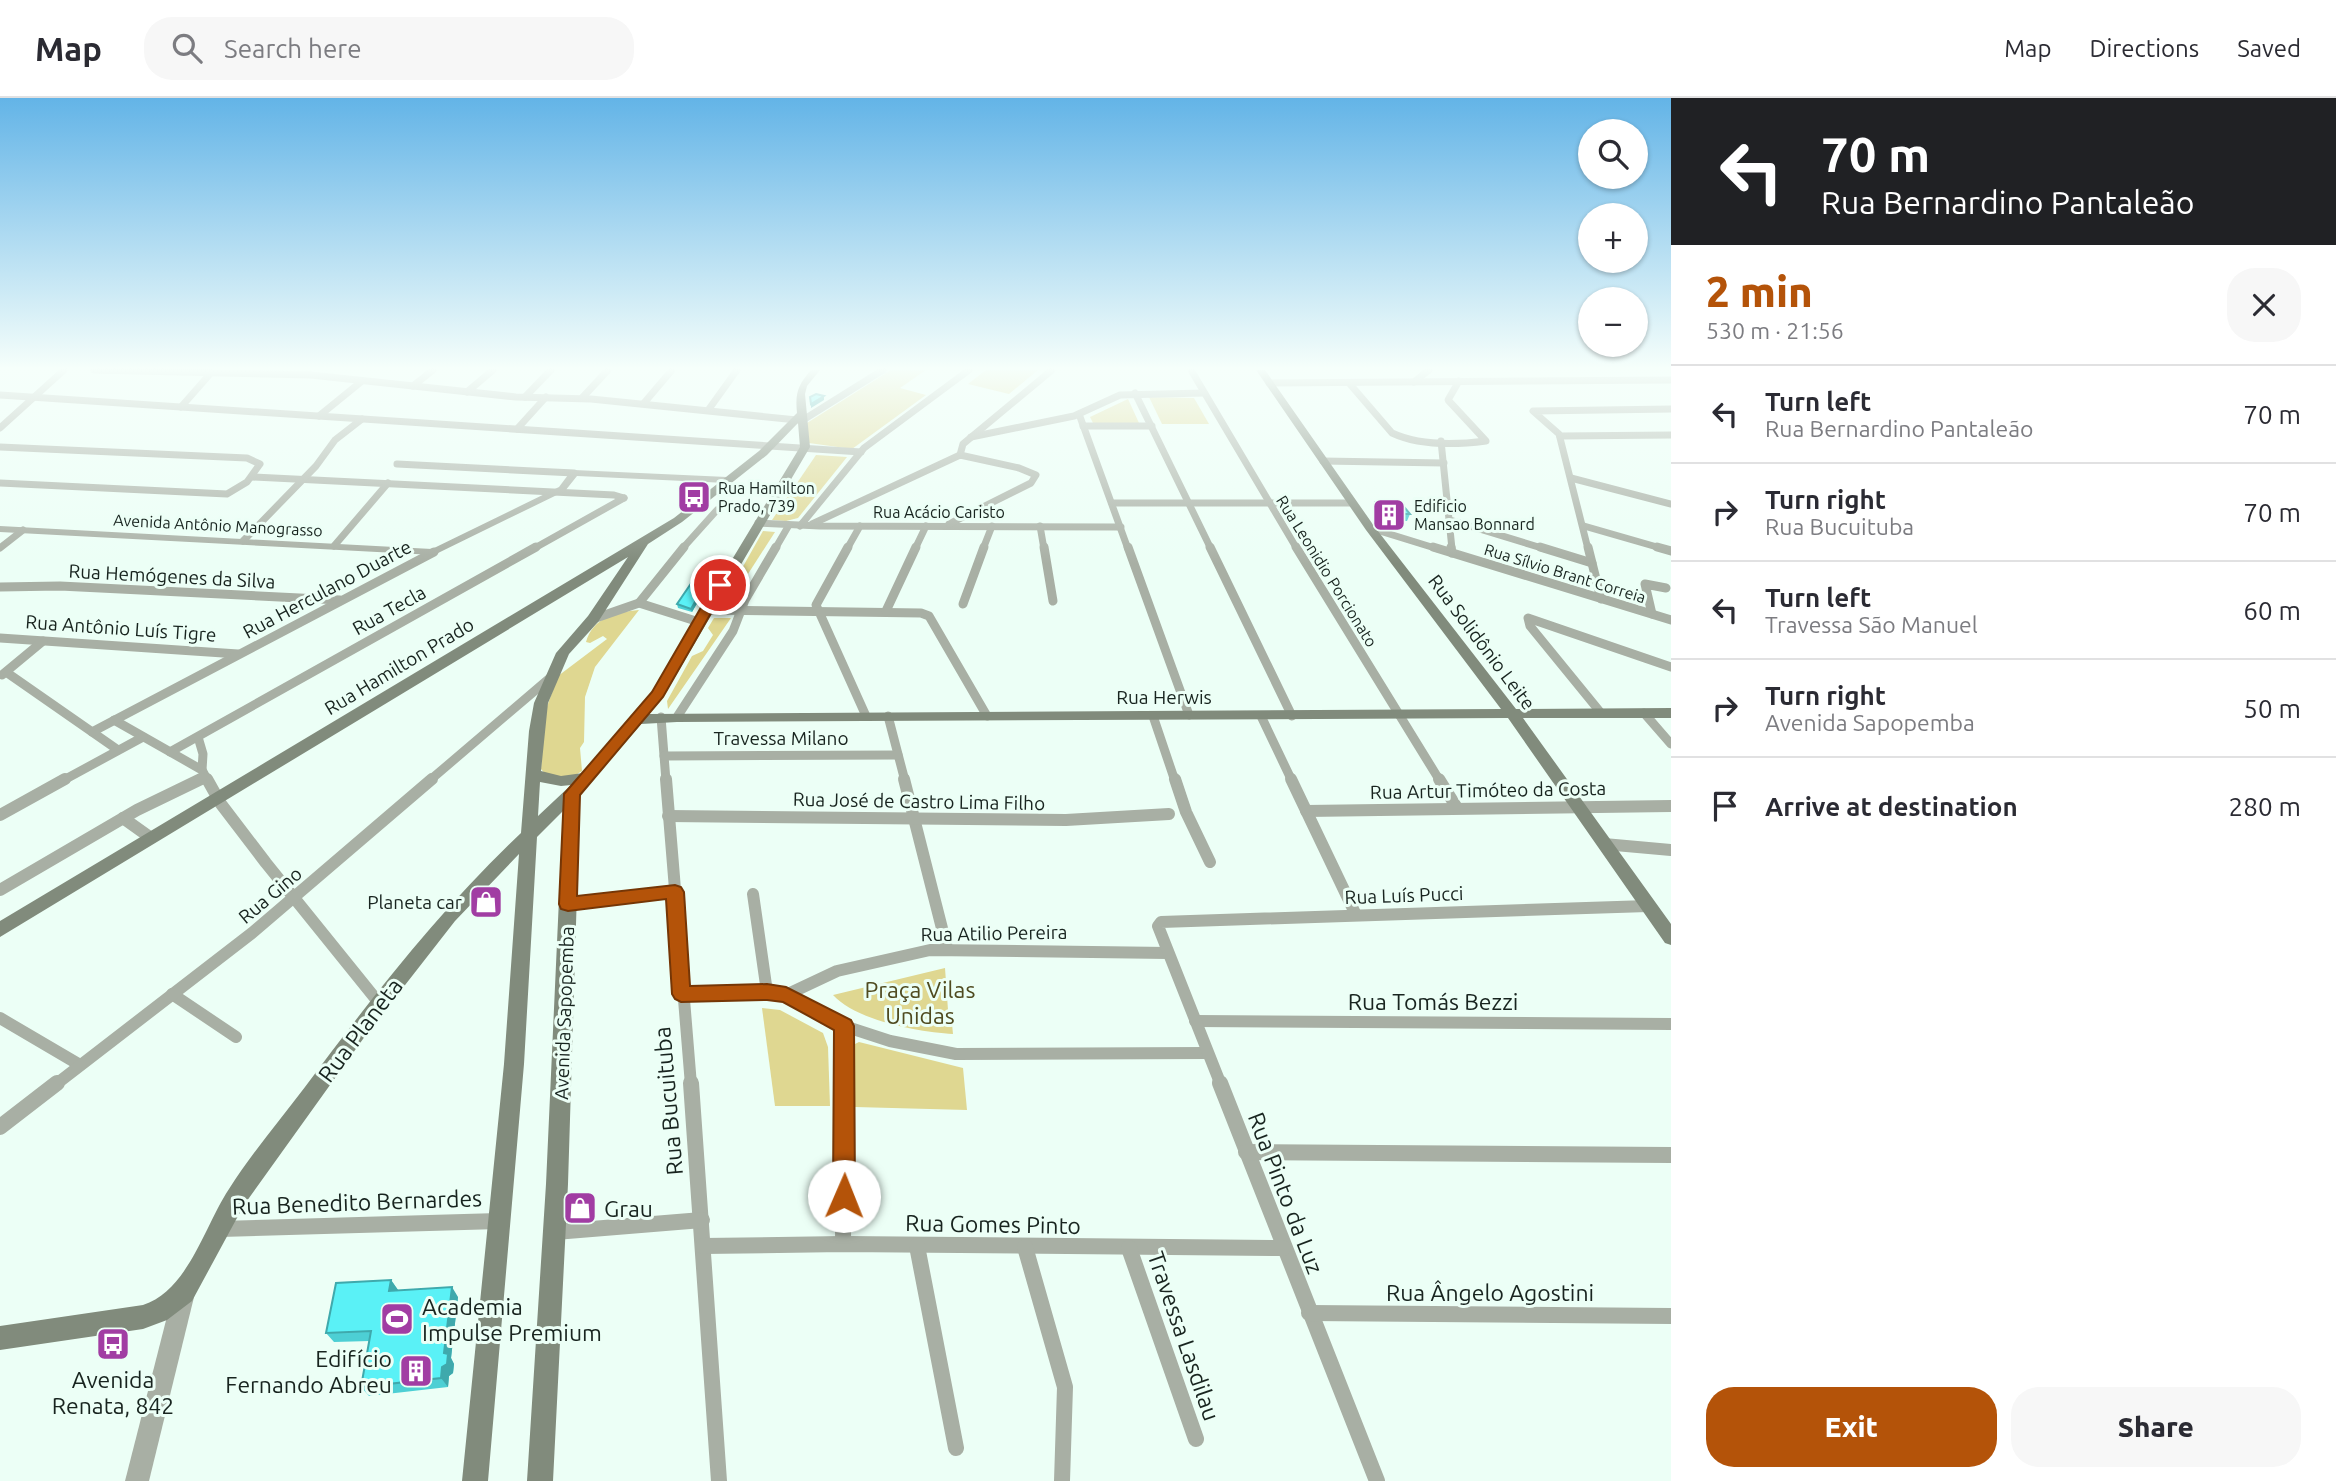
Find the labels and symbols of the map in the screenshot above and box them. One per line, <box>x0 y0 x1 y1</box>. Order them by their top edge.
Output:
bus stop icon: Rua Hamilton Prado, 739 <box>675 478 713 516</box>
place label: Rua Hamilton Prado, 739 <box>718 479 815 515</box>
street label: Rua Leonidio Porcionato <box>1273 492 1381 650</box>
building icon: Edificio Mansao Bonnard <box>1370 496 1408 534</box>
place label: Edificio Mansao Bonnard <box>1414 497 1535 533</box>
street label: Rua Acácio Caristo <box>873 503 1005 521</box>
street label: Avenida Antônio Manograsso <box>113 511 323 539</box>
street label: Rua Herculano Duarte <box>239 535 415 643</box>
street label: Rua Sílvio Brant Correia <box>1482 540 1648 606</box>
pin <box>690 555 750 615</box>
street label: Rua Hemógenes da Silva <box>68 560 276 592</box>
street label: Rua Solidônio Leite <box>1424 570 1540 714</box>
street label: Rua Tecla <box>348 581 430 639</box>
street label: Rua Antônio Luís Tigre <box>25 610 217 646</box>
street label: Rua Hamilton Prado <box>320 613 478 719</box>
street label: Rua Herwis <box>1116 686 1212 708</box>
street label: Travessa Milano <box>713 727 849 749</box>
street label: Rua Artur Timóteo da Costa <box>1370 777 1606 803</box>
street label: Rua José de Castro Lima Filho <box>793 788 1045 814</box>
street label: Rua Gino <box>234 862 306 928</box>
street label: Rua Luís Pucci <box>1344 882 1464 908</box>
shop icon: Planeta car <box>467 883 505 921</box>
place label: Planeta car <box>367 891 462 913</box>
street label: Rua Atilio Pereira <box>920 921 1068 945</box>
street label: Avenida Sapopemba <box>550 926 578 1100</box>
street label: Rua Planeta <box>313 973 407 1087</box>
park label: Praça Vilas Unidas <box>865 977 975 1028</box>
street label: Rua Tomás Bezzi <box>1348 989 1518 1014</box>
street label: Rua Bucuituba <box>649 1026 687 1176</box>
street label: Rua Pinto da Luz <box>1244 1109 1328 1277</box>
position arrow <box>807 1159 881 1233</box>
street label: Rua Benedito Bernardes <box>232 1185 482 1219</box>
shop icon: Grau <box>561 1189 599 1227</box>
place label: Grau <box>604 1196 653 1221</box>
street label: Rua Gomes Pinto <box>905 1210 1081 1238</box>
street label: Travessa Lasdilau <box>1143 1248 1225 1424</box>
street label: Rua Ângelo Agostini <box>1386 1279 1594 1305</box>
place label: Academia Impulse Premium <box>422 1294 602 1345</box>
sports icon: Academia Impulse Premium <box>378 1300 416 1338</box>
bus stop icon: Avenida Renata, 842 <box>94 1325 132 1363</box>
place label: Edifício Fernando Abreu <box>225 1346 392 1397</box>
building icon: Edifício Fernando Abreu <box>397 1352 435 1390</box>
place label: Avenida Renata, 842 <box>52 1367 174 1418</box>

